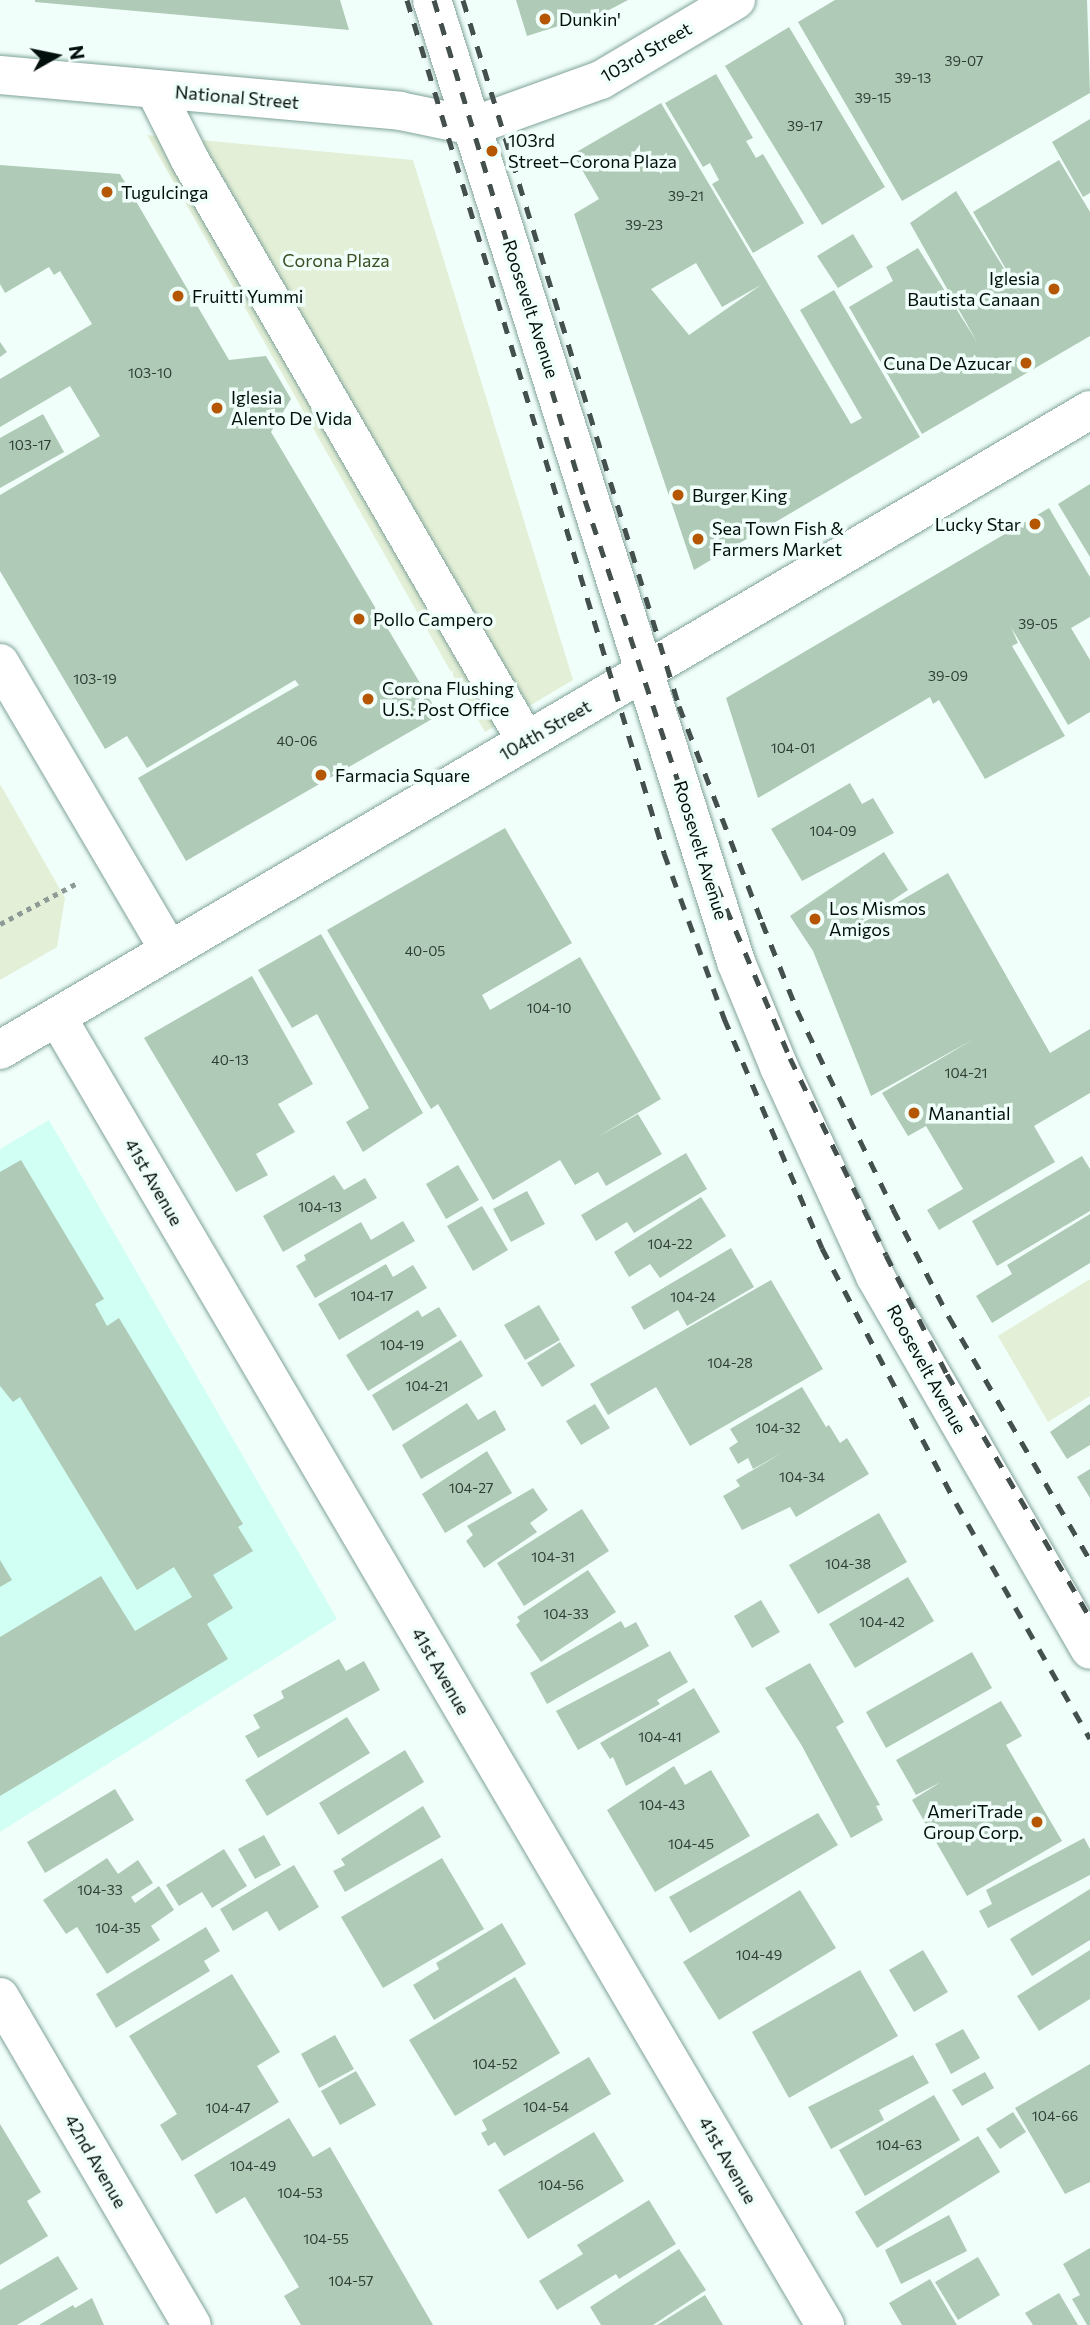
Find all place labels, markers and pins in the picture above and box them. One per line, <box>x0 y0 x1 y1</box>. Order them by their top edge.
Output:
place label: Dunkin' <box>559 8 621 30</box>
marker: Dunkin' <box>537 11 553 27</box>
place label: 103rd Street–Corona Plaza <box>508 130 677 172</box>
marker: 103rd Street–Corona Plaza <box>482 141 502 161</box>
place label: Tugulcinga <box>121 181 208 203</box>
marker: Tugulcinga <box>99 184 115 200</box>
place label: Iglesia Bautista Canaan <box>907 268 1040 310</box>
marker: Iglesia Bautista Canaan <box>1046 281 1062 297</box>
place label: Fruitti Yummi <box>192 285 303 307</box>
marker: Fruitti Yummi <box>170 288 186 304</box>
place label: Cuna De Azucar <box>883 352 1012 374</box>
marker: Cuna De Azucar <box>1018 355 1034 371</box>
place label: Iglesia Alento De Vida <box>231 387 352 430</box>
marker: Iglesia Alento De Vida <box>209 400 225 416</box>
place label: Burger King <box>692 484 787 506</box>
marker: Burger King <box>670 487 686 503</box>
place label: Lucky Star <box>935 513 1021 535</box>
marker: Lucky Star <box>1027 516 1043 532</box>
place label: Sea Town Fish & Farmers Market <box>712 518 844 560</box>
marker: Sea Town Fish & Farmers Market <box>690 531 706 547</box>
place label: Pollo Campero <box>373 608 493 630</box>
marker: Pollo Campero <box>351 611 367 627</box>
place label: Corona Flushing U.S. Post Office <box>382 678 514 720</box>
marker: Corona Flushing U.S. Post Office <box>360 691 376 707</box>
place label: Farmacia Square <box>335 764 470 786</box>
marker: Farmacia Square <box>313 767 329 783</box>
place label: Los Mismos Amigos <box>829 898 926 940</box>
marker: Los Mismos Amigos <box>807 911 823 927</box>
place label: Manantial <box>928 1102 1011 1124</box>
marker: Manantial <box>906 1105 922 1121</box>
place label: AmeriTrade Group Corp. <box>923 1801 1023 1843</box>
marker: AmeriTrade Group Corp. <box>1029 1814 1045 1830</box>

